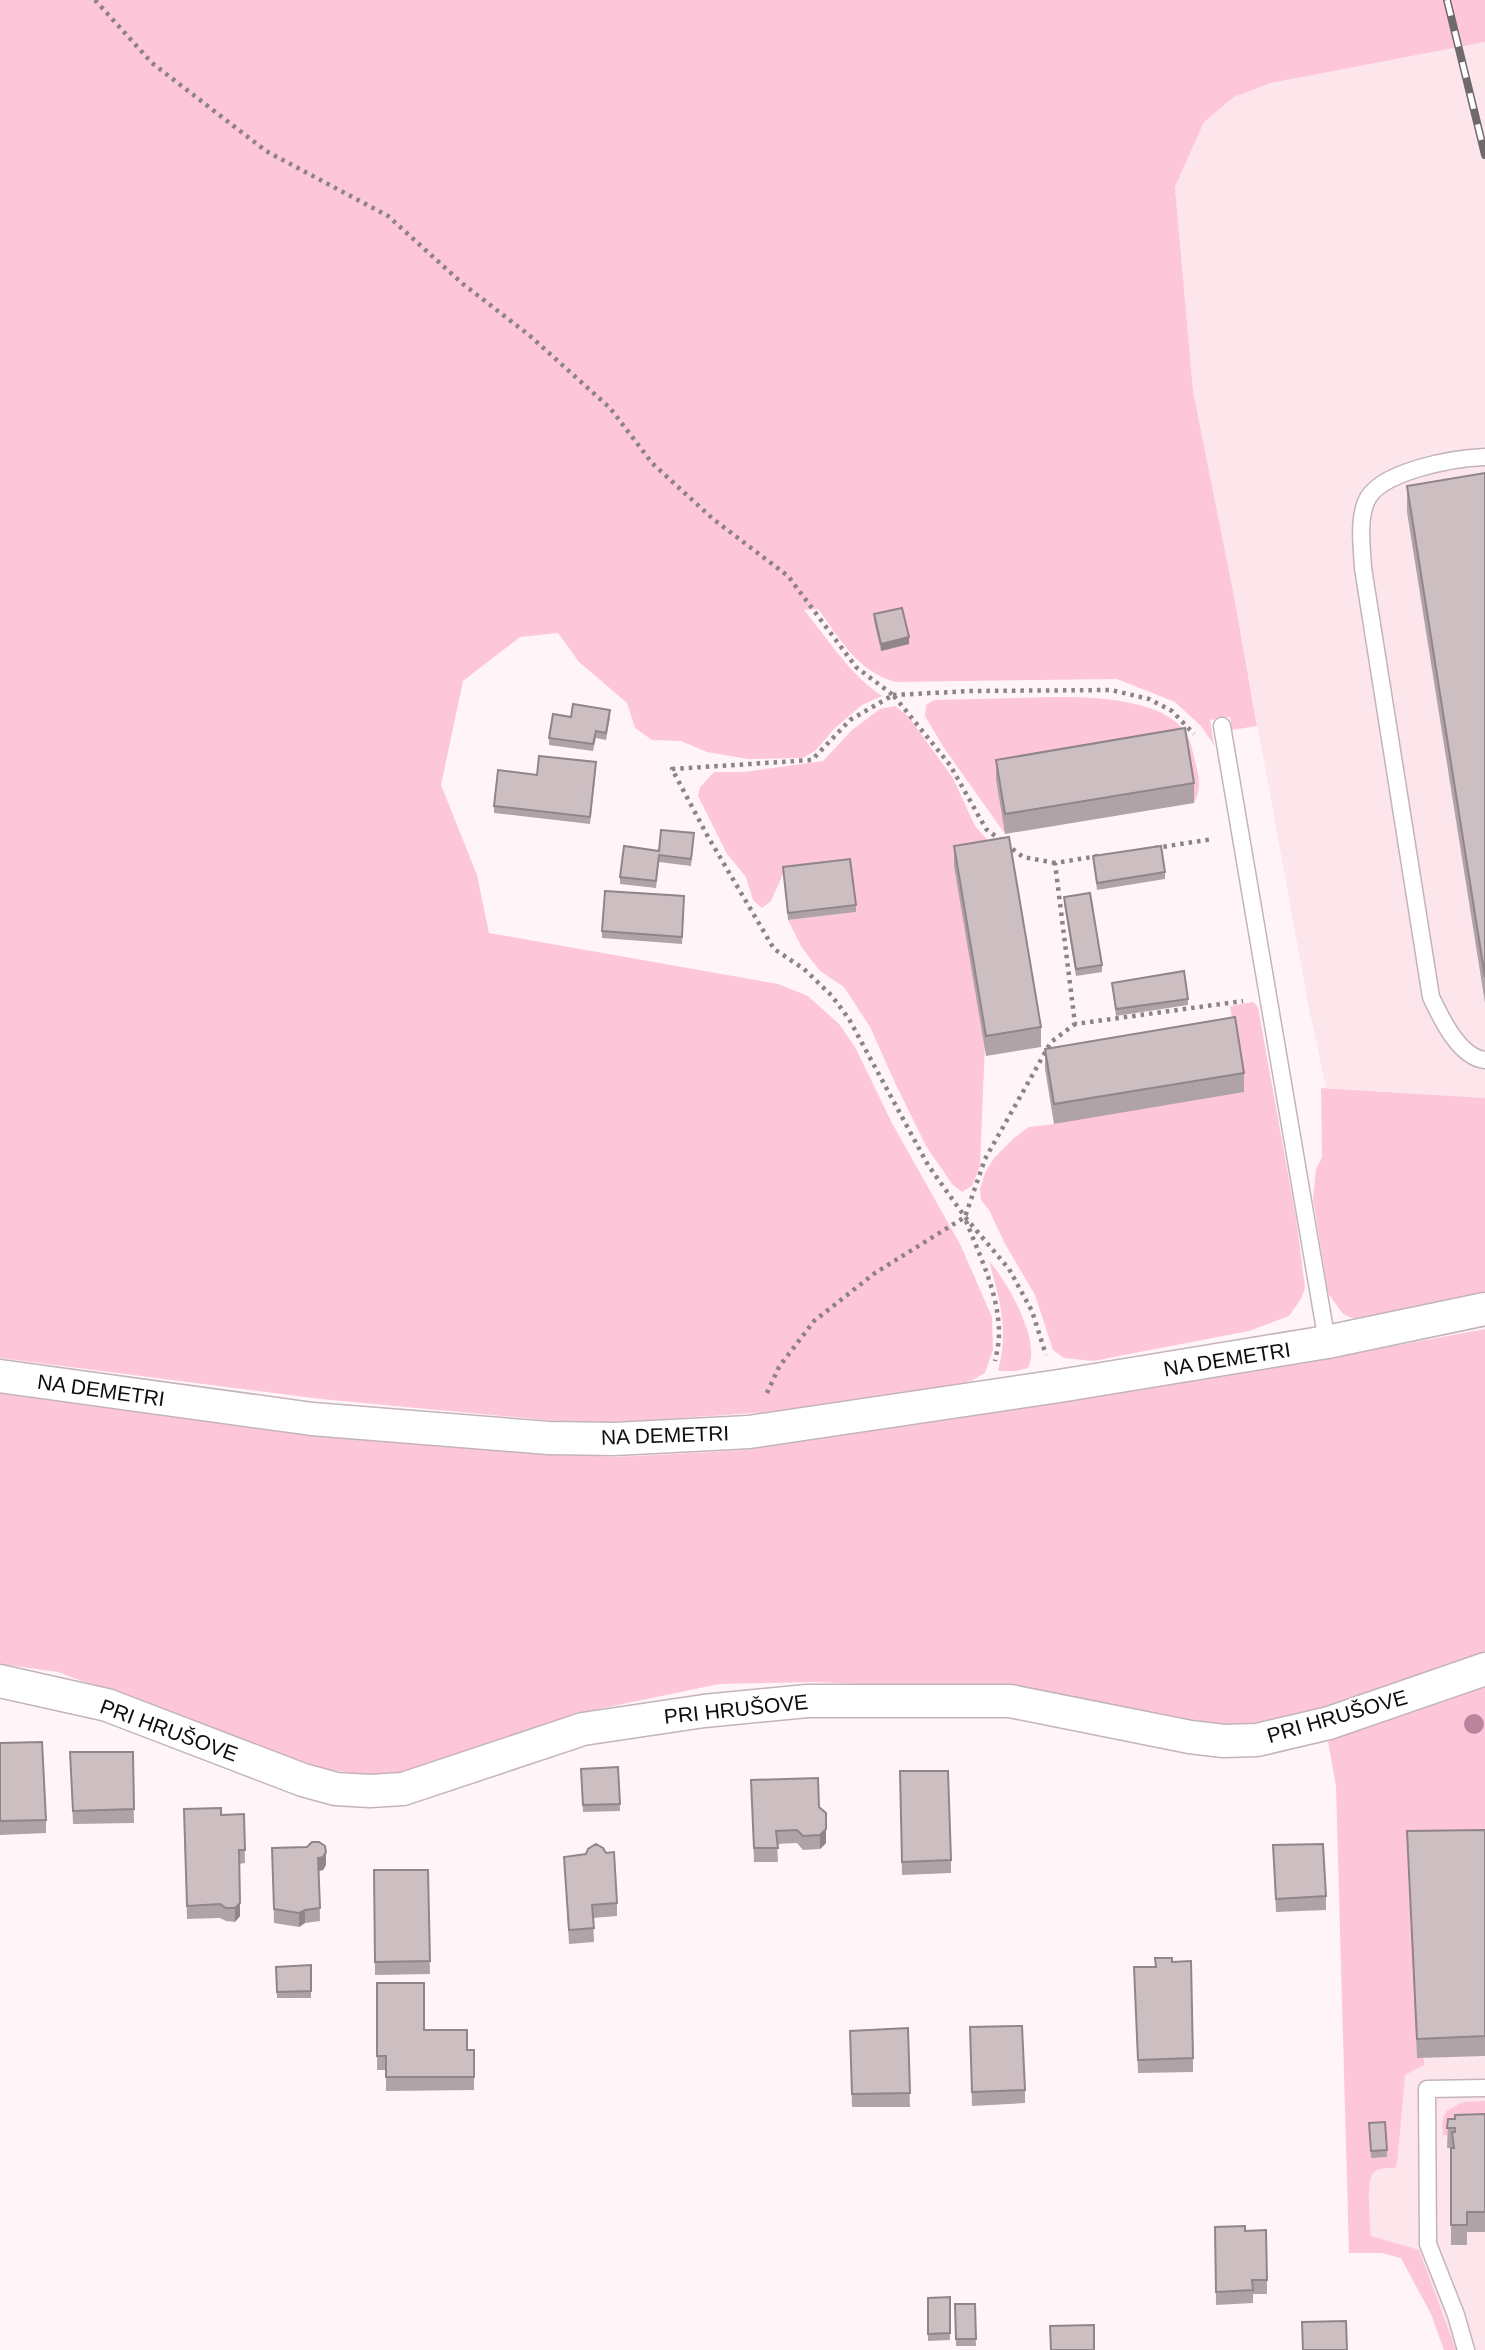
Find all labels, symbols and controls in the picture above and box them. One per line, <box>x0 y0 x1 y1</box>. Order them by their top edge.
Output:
street label: NA DEMETRI <box>1162 1338 1292 1380</box>
street label: NA DEMETRI <box>36 1370 166 1410</box>
street label: NA DEMETRI <box>600 1421 730 1449</box>
street label: PRI HRUŠOVE <box>1264 1685 1410 1747</box>
street label: PRI HRUŠOVE <box>663 1690 809 1728</box>
street label: PRI HRUŠOVE <box>97 1694 241 1766</box>

